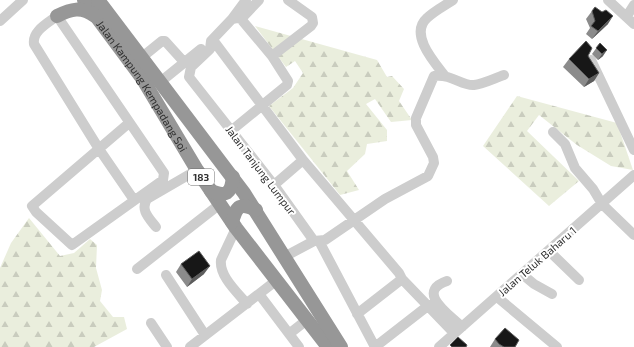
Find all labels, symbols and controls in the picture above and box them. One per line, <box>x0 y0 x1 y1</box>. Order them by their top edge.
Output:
street label: Jalan Kampung Kempadang Soi <box>95 17 191 154</box>
street label: Jalan Tanjung Lumpur <box>222 123 299 218</box>
road number: 183 <box>188 169 214 185</box>
street label: Jalan Teluk Baharu 1 <box>495 224 579 298</box>

